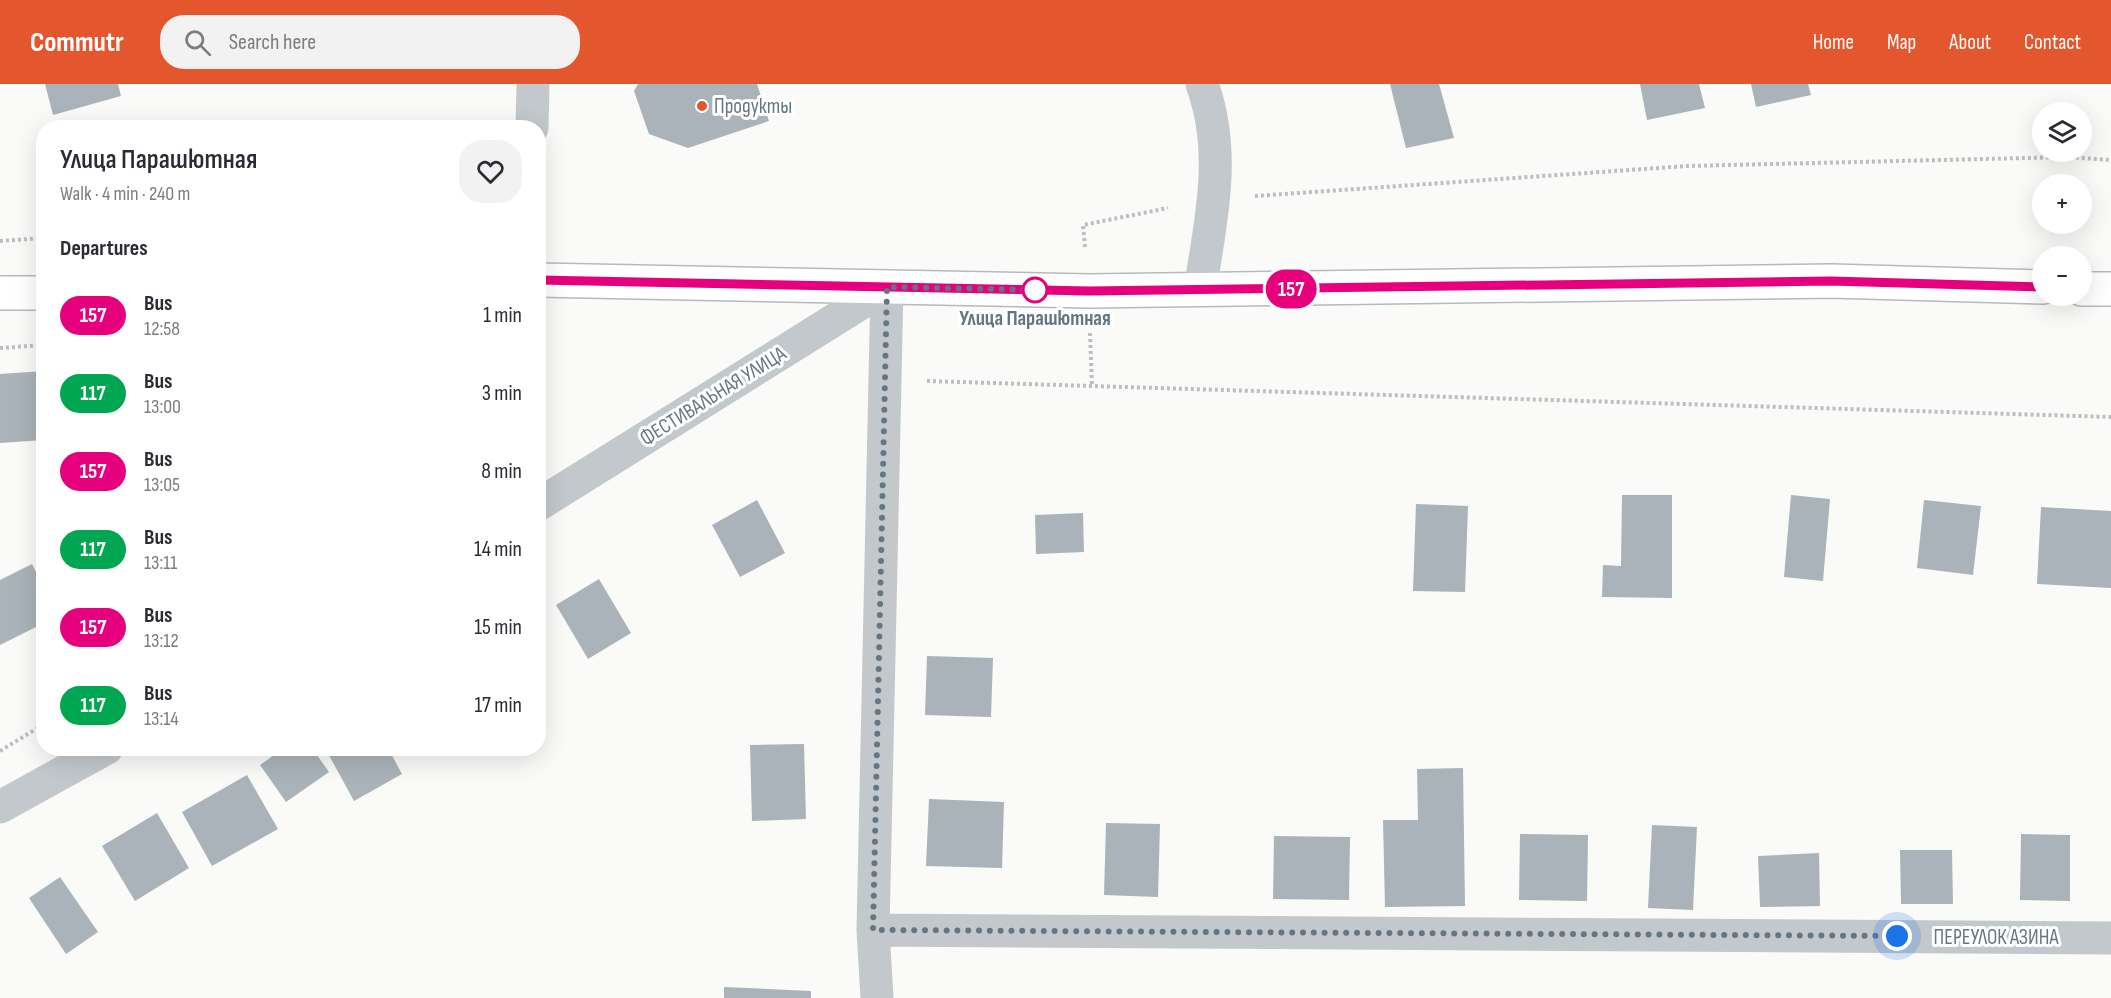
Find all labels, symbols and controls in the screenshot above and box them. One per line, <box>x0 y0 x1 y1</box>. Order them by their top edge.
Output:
search box <box>160 15 580 69</box>
text: Commutr <box>30 26 124 59</box>
icon: search <box>181 26 214 59</box>
text: Search here <box>229 29 316 56</box>
text: Home <box>1813 30 1854 55</box>
text: Map <box>1887 30 1916 55</box>
text: About <box>1949 30 1991 55</box>
text: Contact <box>2024 30 2081 55</box>
place label: Продукты <box>714 94 792 119</box>
marker: Продукты <box>695 99 709 113</box>
map controls <box>2032 102 2092 306</box>
button: layers <box>2032 102 2092 162</box>
button: heart <box>459 140 522 203</box>
text: Улица Парашютная <box>60 143 257 176</box>
button: + <box>2032 174 2092 234</box>
text: Walk · 4 min · 240 m <box>60 182 190 206</box>
text: Departures <box>60 235 148 262</box>
button: − <box>2032 246 2092 306</box>
line badge: 157 <box>1256 270 1326 308</box>
marker: Улица Парашютная <box>1022 277 1048 303</box>
text: 157 <box>1278 277 1304 302</box>
text: Bus <box>144 290 173 317</box>
text: 1 min <box>483 302 522 329</box>
text: 157 <box>80 303 106 328</box>
place label: Улица Парашютная <box>959 306 1111 331</box>
text: 12:58 <box>144 317 180 341</box>
street label: ФЕСТИВАЛЬНАЯ УЛИЦА <box>635 341 791 451</box>
text: Bus <box>144 368 173 395</box>
text: 3 min <box>482 380 522 407</box>
text: 117 <box>80 381 106 406</box>
text: 13:00 <box>144 395 181 419</box>
text: Bus <box>144 446 173 473</box>
text: 8 min <box>481 458 522 485</box>
text: 157 <box>80 459 106 484</box>
text: 13:05 <box>144 473 180 497</box>
text: Bus <box>144 524 173 551</box>
text: 14 min <box>474 536 522 563</box>
text: 117 <box>80 537 106 562</box>
text: 13:11 <box>144 551 177 575</box>
text: Bus <box>144 602 173 629</box>
text: 15 min <box>474 614 522 641</box>
text: 157 <box>80 615 106 640</box>
text: 13:12 <box>144 629 179 653</box>
text: Bus <box>144 680 173 707</box>
text: 17 min <box>474 692 522 719</box>
text: 117 <box>80 693 106 718</box>
text: 13:14 <box>144 707 179 731</box>
your location <box>1882 921 1912 951</box>
street label: ПЕРЕУЛОК АЗИНА <box>1934 925 2059 950</box>

